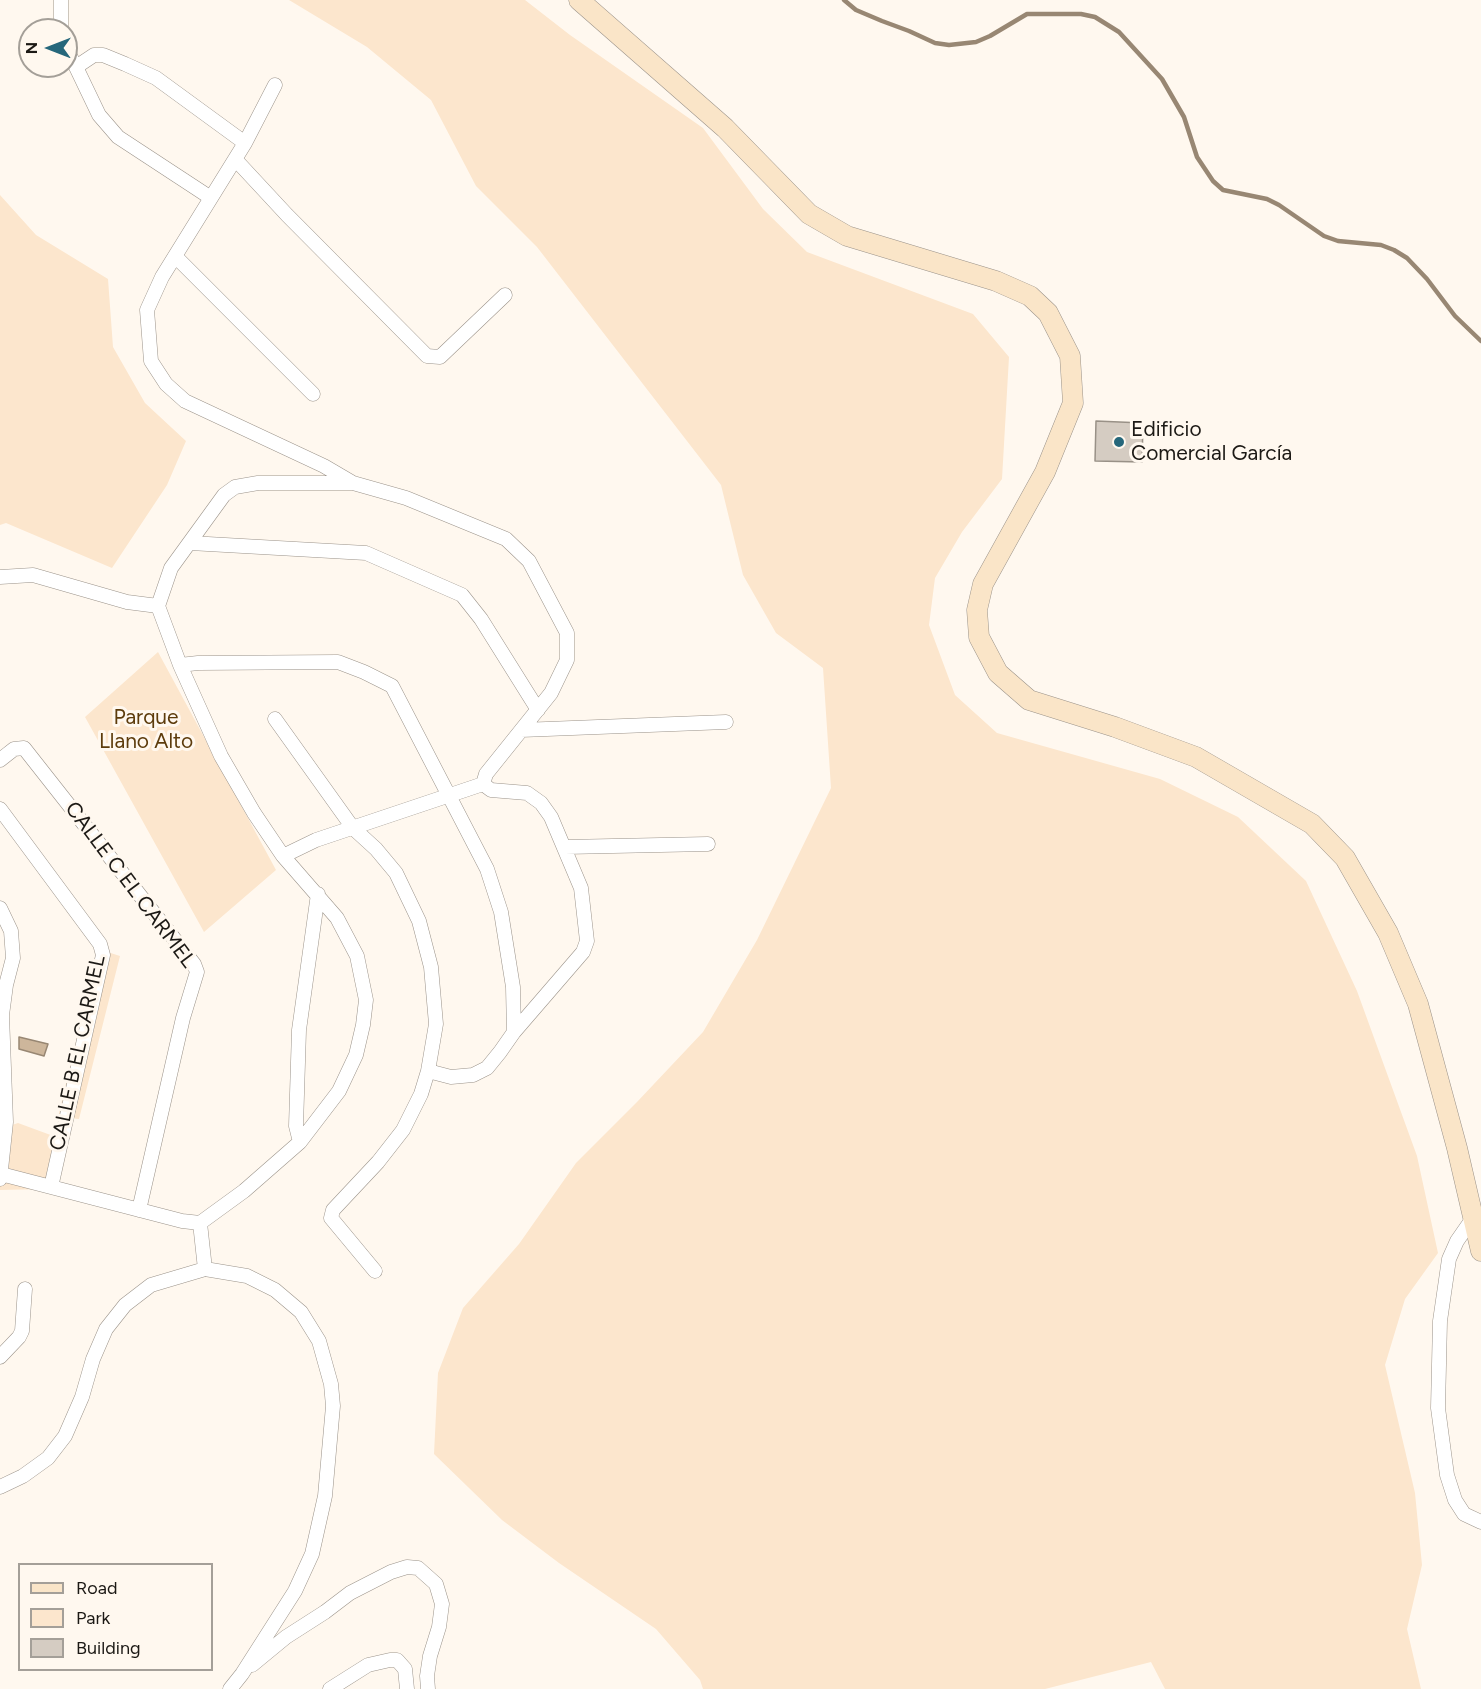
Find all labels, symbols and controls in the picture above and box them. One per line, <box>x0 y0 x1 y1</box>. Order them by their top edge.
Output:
north arrow <box>18 18 78 78</box>
text: N <box>22 42 41 54</box>
place label: Edificio Comercial García <box>1131 417 1292 467</box>
marker: Edificio Comercial García <box>1112 435 1126 449</box>
park label: Parque Llano Alto <box>99 705 193 755</box>
street label: CALLE C EL CARMEL <box>59 797 201 973</box>
street label: CALLE B EL CARMEL <box>45 953 111 1153</box>
legend <box>18 1563 213 1671</box>
text: Road <box>76 1577 117 1599</box>
text: Park <box>76 1607 110 1629</box>
text: Building <box>76 1637 141 1659</box>

